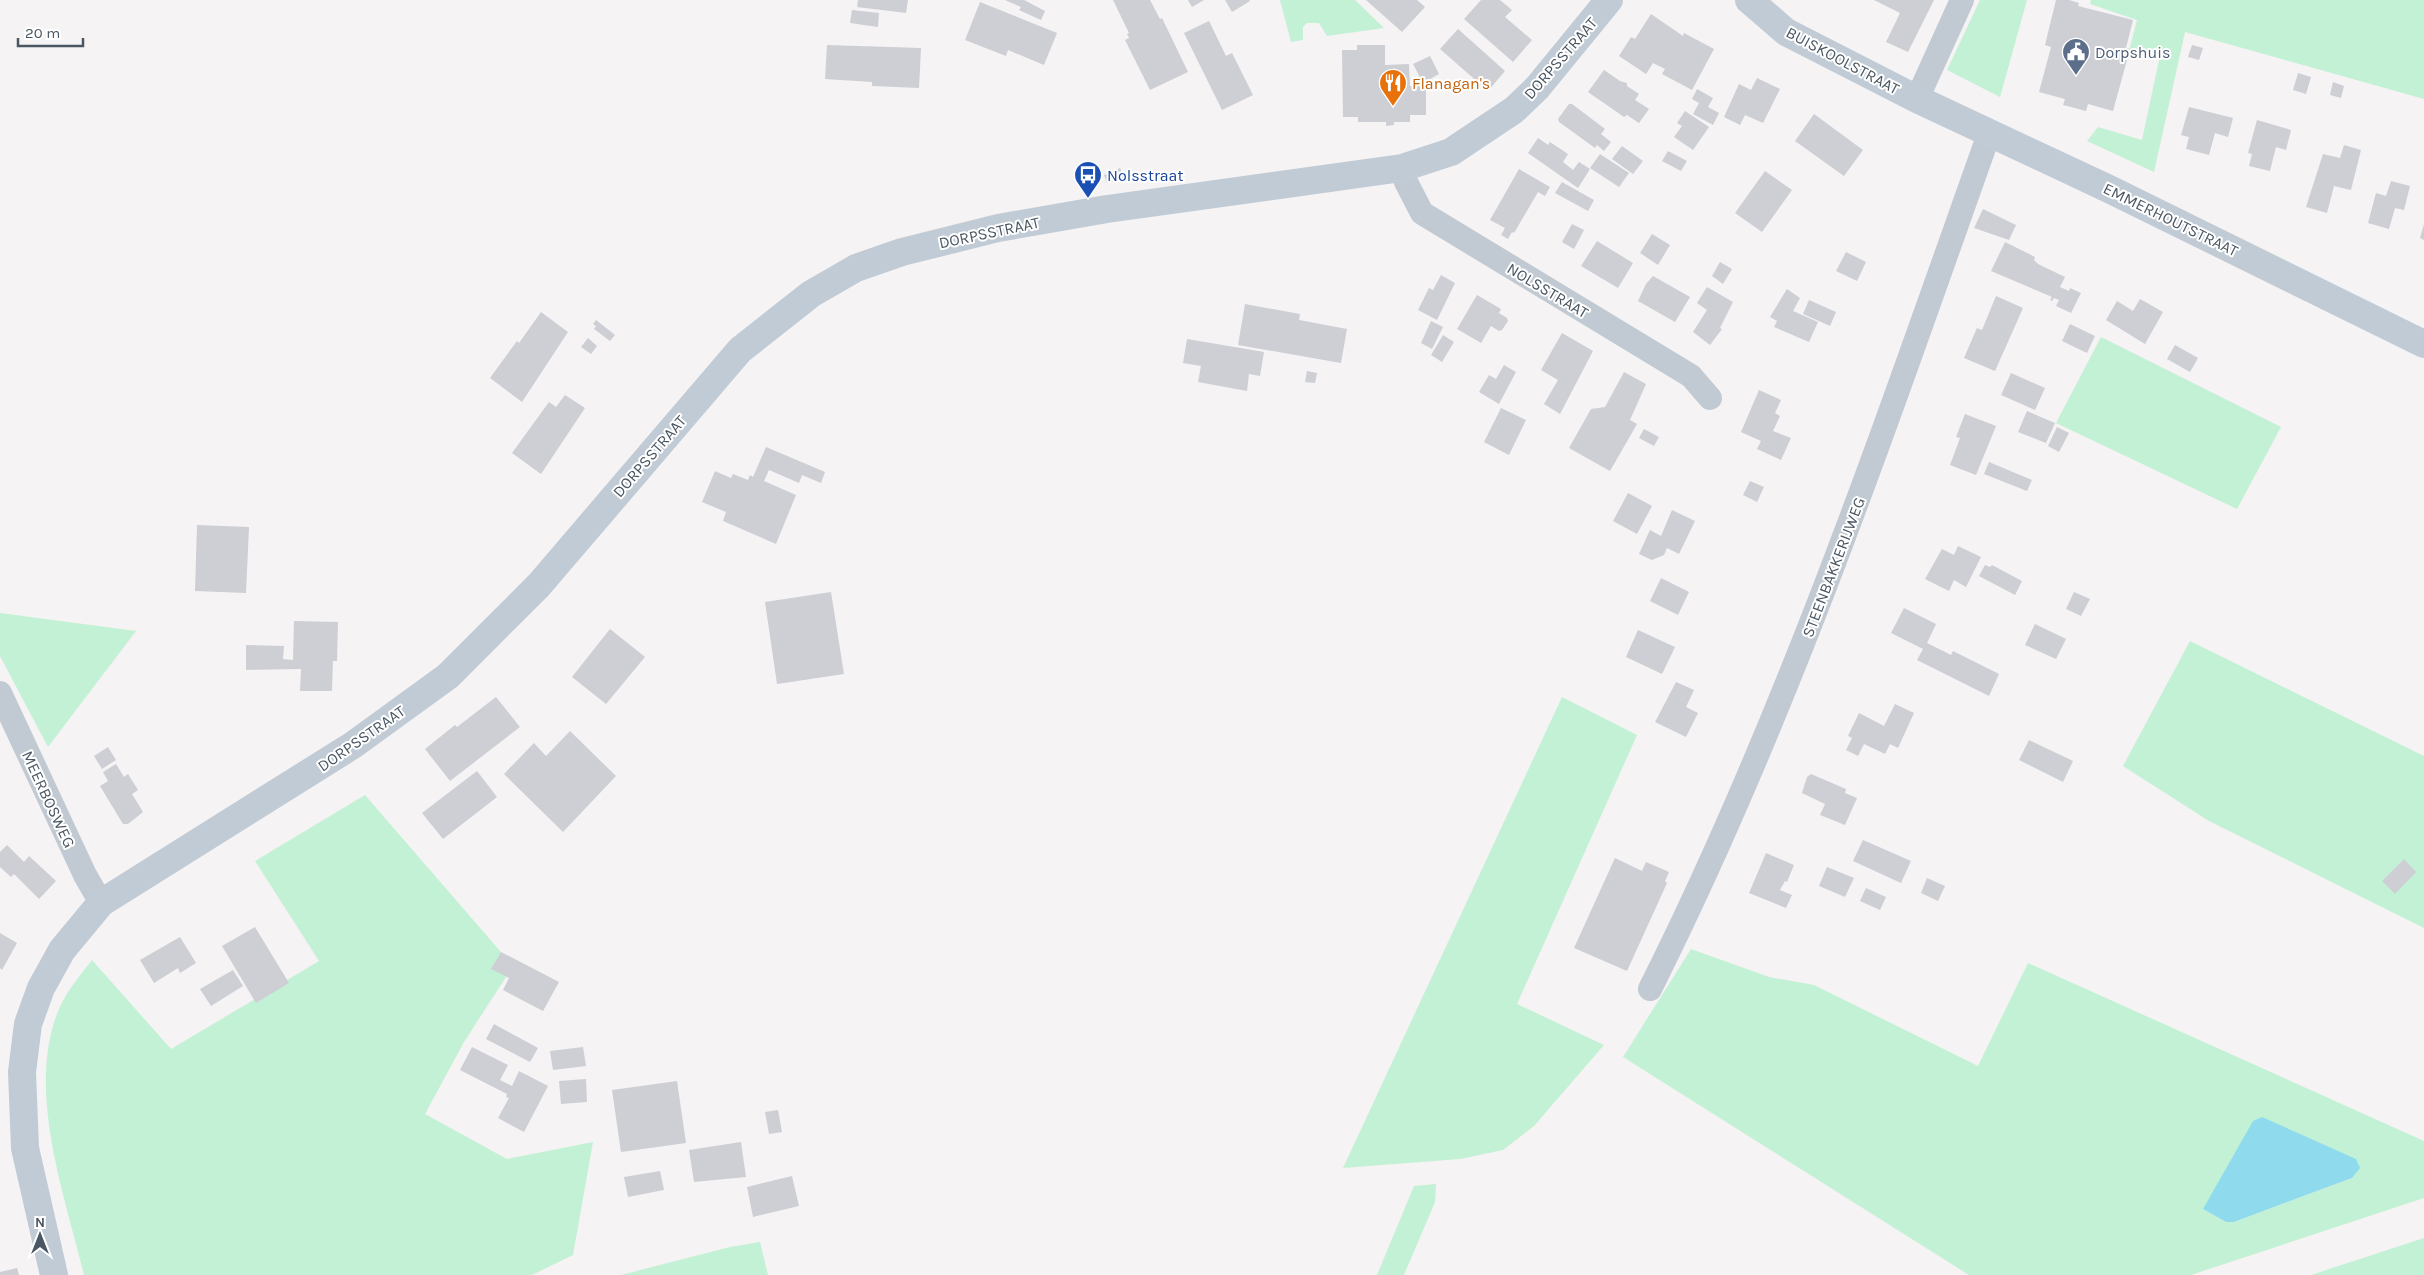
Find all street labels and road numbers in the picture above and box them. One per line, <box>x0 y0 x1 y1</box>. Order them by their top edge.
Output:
street label: DORPSSTRAAT <box>1520 13 1601 103</box>
street label: BUISKOOLSTRAAT <box>1783 23 1903 98</box>
street label: EMMERHOUTSTRAAT <box>2100 179 2241 260</box>
street label: DORPSSTRAAT <box>937 213 1041 252</box>
street label: NOLSSTRAAT <box>1504 259 1592 322</box>
street label: DORPSSTRAAT <box>609 411 690 501</box>
street label: STEENBAKKERIJWEG <box>1798 494 1869 640</box>
street label: DORPSSTRAAT <box>314 701 409 776</box>
street label: MEERBOSWEG <box>18 748 79 851</box>

